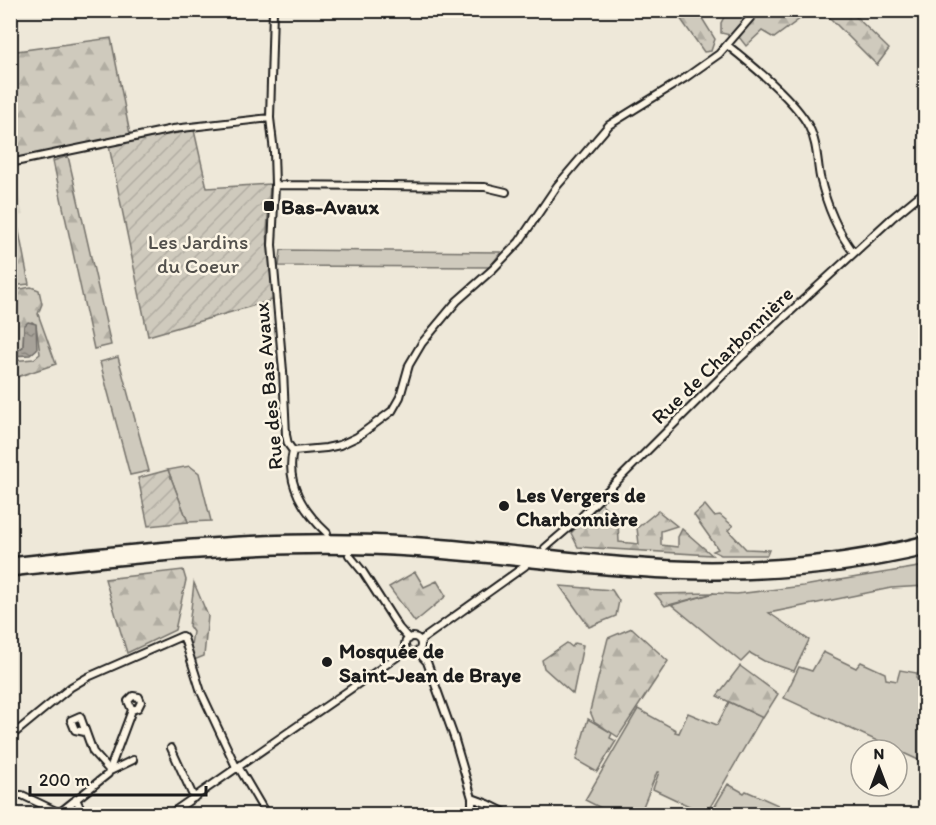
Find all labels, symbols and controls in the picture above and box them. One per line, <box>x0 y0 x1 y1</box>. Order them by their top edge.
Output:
place label: Bas-Avaux <box>281 194 379 219</box>
marker: Bas-Avaux <box>262 199 276 213</box>
park label: Les Jardins du Coeur <box>148 229 248 278</box>
street label: Rue de Charbonnière <box>646 281 798 429</box>
street label: Rue des Bas Avaux <box>248 301 288 471</box>
place label: Les Vergers de Charbonnière <box>516 482 646 531</box>
marker: Les Vergers de Charbonnière <box>497 499 511 513</box>
place label: Mosquée de Saint-Jean de Braye <box>339 638 521 688</box>
marker: Mosquée de Saint-Jean de Braye <box>320 655 334 669</box>
north arrow <box>849 738 909 798</box>
text: N <box>874 744 884 763</box>
scale bar <box>30 759 206 797</box>
text: 200 m <box>39 769 90 791</box>

